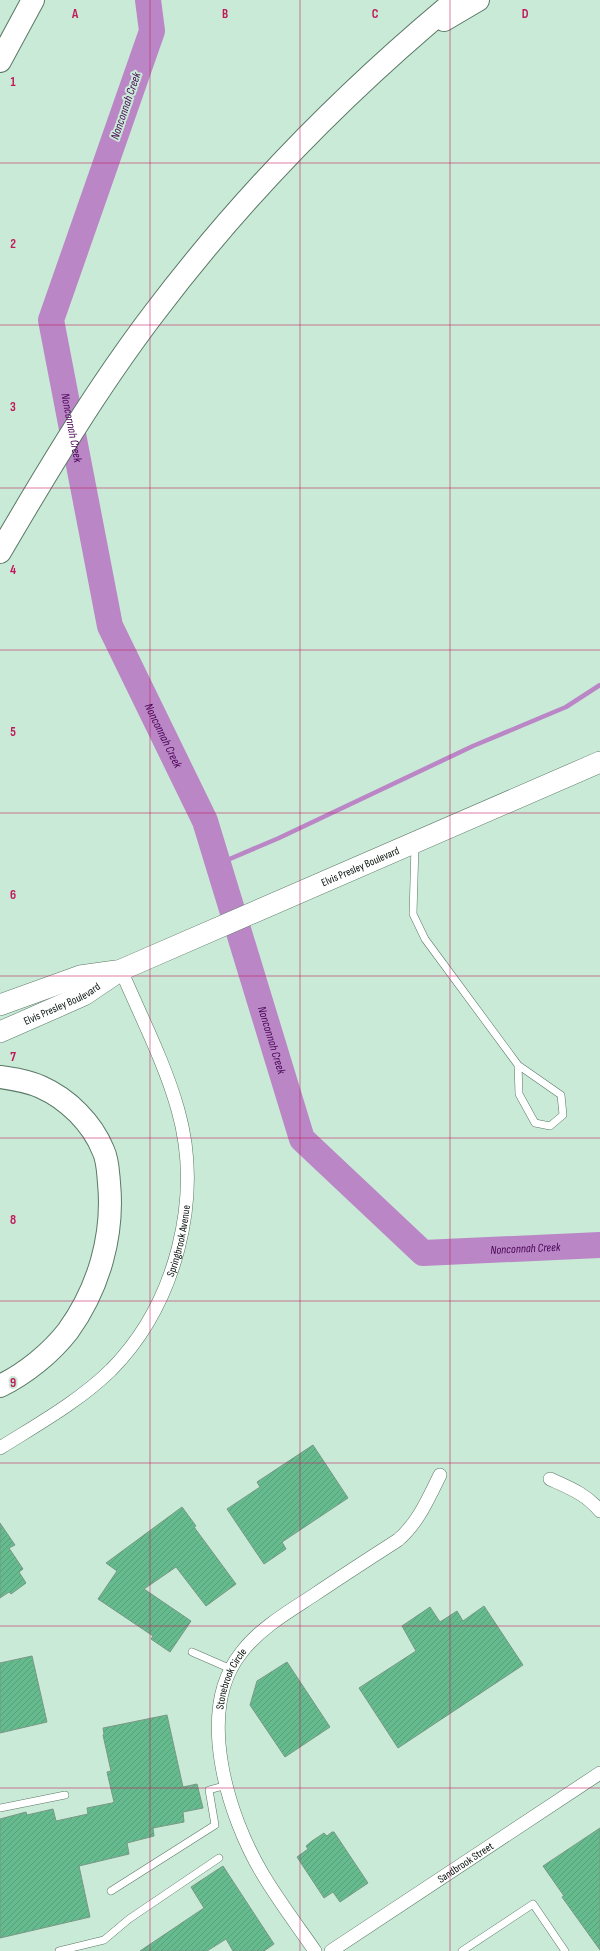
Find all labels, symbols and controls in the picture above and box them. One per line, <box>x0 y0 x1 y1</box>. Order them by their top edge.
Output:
text: A <box>71 6 79 22</box>
text: B <box>222 6 228 22</box>
text: C <box>372 6 379 22</box>
text: D <box>522 6 529 22</box>
water label: Nonconnah Creek <box>108 70 145 142</box>
text: 1 <box>10 74 16 90</box>
text: 2 <box>10 236 16 252</box>
water label: Nonconnah Creek <box>58 392 86 464</box>
text: 3 <box>10 399 16 415</box>
text: 4 <box>10 562 16 578</box>
water label: Nonconnah Creek <box>141 701 186 771</box>
text: 5 <box>10 724 16 740</box>
street label: Elvis Presley Boulevard <box>319 843 401 889</box>
text: 6 <box>10 887 16 903</box>
street label: Elvis Presley Boulevard <box>21 979 103 1027</box>
water label: Nonconnah Creek <box>254 1004 289 1076</box>
text: 7 <box>10 1049 16 1065</box>
street label: Springbrook Avenue <box>163 1204 192 1278</box>
text: 8 <box>10 1212 16 1228</box>
water label: Nonconnah Creek <box>490 1239 561 1257</box>
text: 9 <box>10 1375 16 1391</box>
street label: Stonebrook Circle <box>213 1645 249 1710</box>
street label: Sandbrook Street <box>435 1839 496 1885</box>

